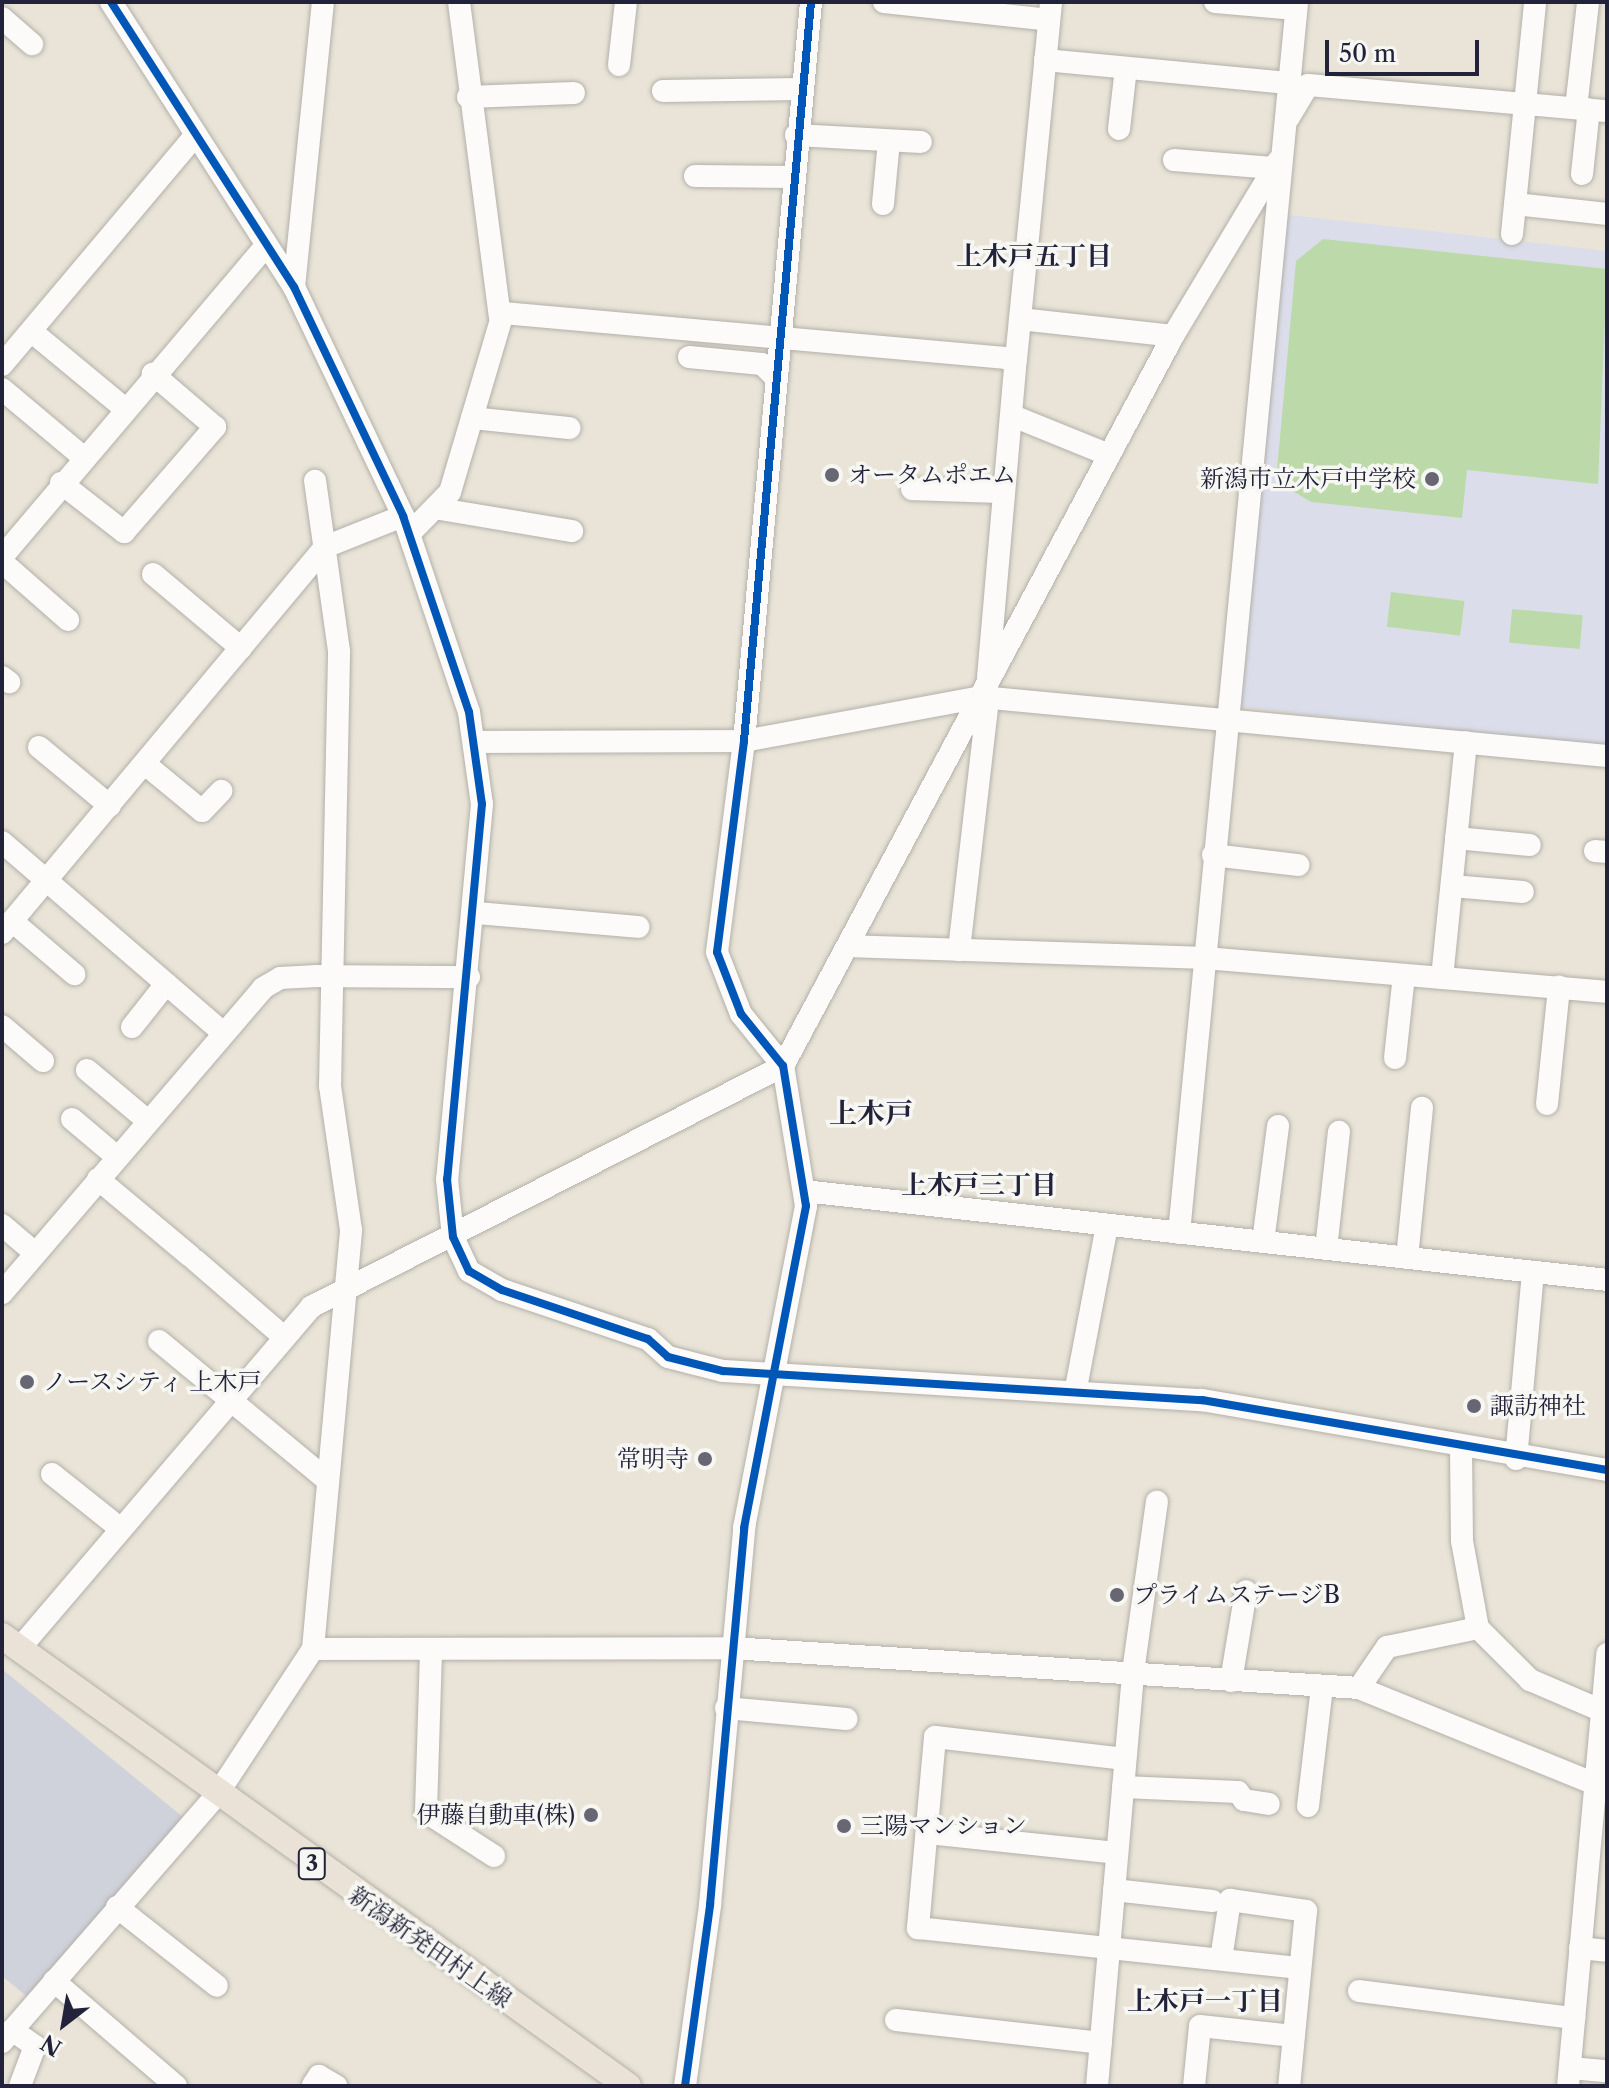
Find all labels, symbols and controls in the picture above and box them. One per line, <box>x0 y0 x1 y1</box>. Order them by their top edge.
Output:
scale bar <box>1329 24 1483 74</box>
text: 50 m <box>1339 39 1396 68</box>
district label: 上木戸五丁目 <box>956 241 1112 273</box>
place label: オータムポエム <box>848 461 1016 489</box>
place label: 新潟市立木戸中学校 <box>1200 465 1416 493</box>
marker: オータムポエム <box>823 466 841 484</box>
marker: 新潟市立木戸中学校 <box>1423 470 1441 488</box>
district label: 上木戸 <box>829 1096 913 1130</box>
district label: 上木戸三丁目 <box>901 1170 1057 1202</box>
place label: ノースシティ 上木戸 <box>43 1368 265 1396</box>
marker: ノースシティ 上木戸 <box>18 1373 36 1391</box>
place label: 諏訪神社 <box>1490 1392 1586 1420</box>
marker: 諏訪神社 <box>1465 1397 1483 1415</box>
place label: 常明寺 <box>617 1445 689 1473</box>
marker: 常明寺 <box>696 1450 714 1468</box>
place label: プライムステージB <box>1133 1581 1342 1609</box>
marker: プライムステージB <box>1108 1586 1126 1604</box>
place label: 伊藤自動車(株) <box>416 1801 575 1829</box>
marker: 伊藤自動車(株) <box>582 1806 600 1824</box>
place label: 三陽マンション <box>860 1812 1028 1840</box>
marker: 三陽マンション <box>835 1817 853 1835</box>
road number: 3 <box>296 1846 328 1882</box>
street label: 新潟新発田村上線 <box>343 1880 517 2014</box>
north arrow <box>24 1984 104 2064</box>
district label: 上木戸一丁目 <box>1127 1986 1283 2018</box>
text: N <box>36 2029 67 2061</box>

